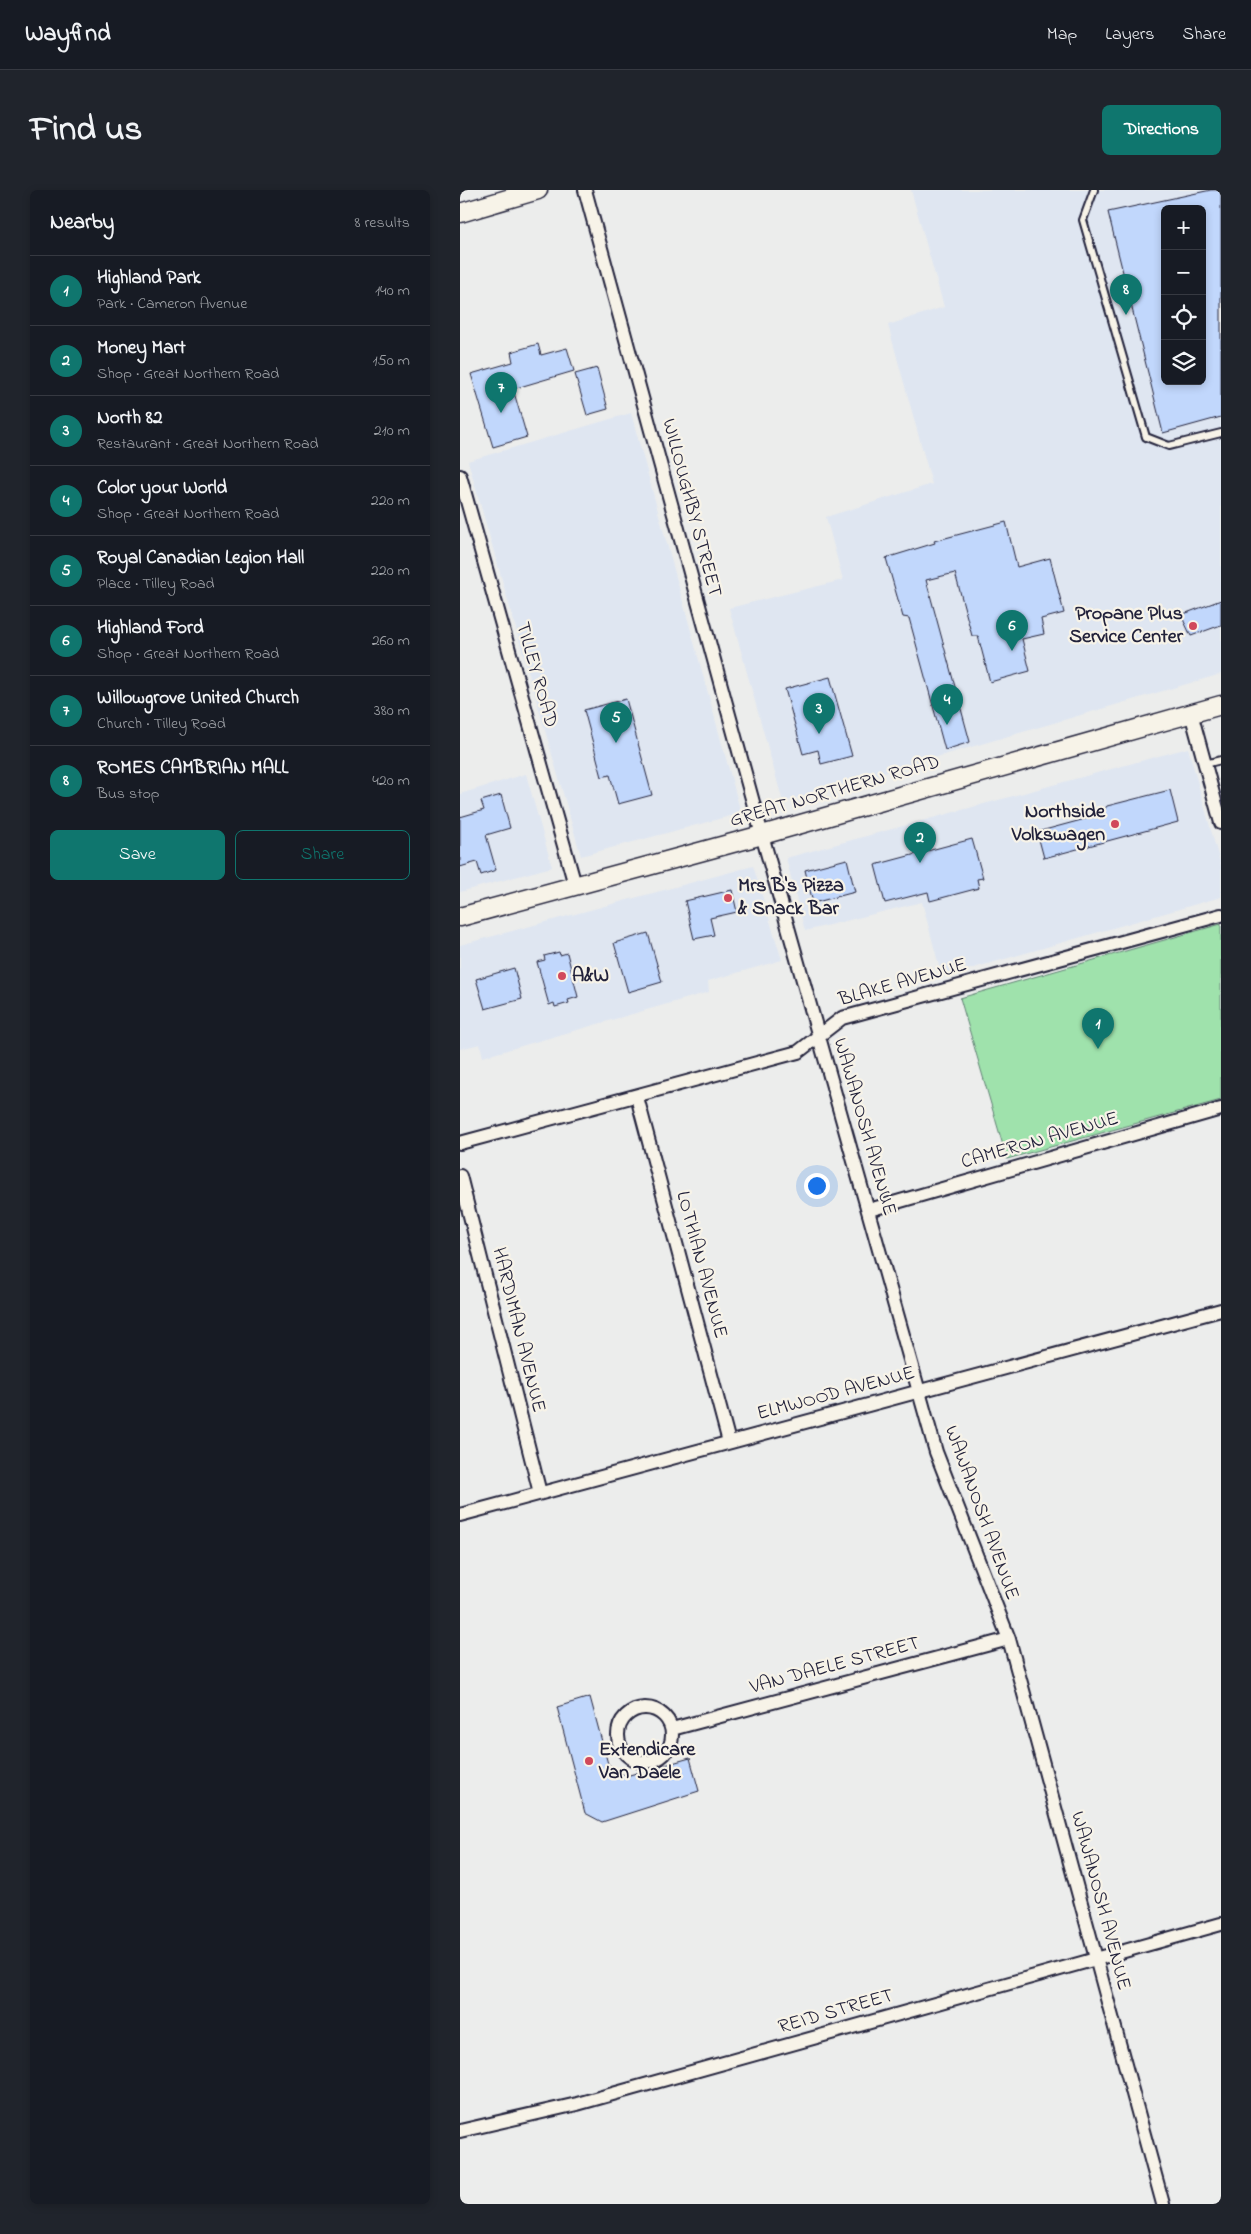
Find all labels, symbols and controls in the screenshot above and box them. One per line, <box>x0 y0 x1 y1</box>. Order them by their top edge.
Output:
text: Wayfind <box>25 17 111 52</box>
text: Map <box>1047 22 1077 48</box>
text: Layers <box>1105 22 1155 48</box>
text: Share <box>1183 22 1226 48</box>
text: Find us <box>30 105 142 156</box>
button: Directions <box>1102 105 1221 155</box>
map controls <box>1161 205 1206 385</box>
button: + <box>1161 205 1206 250</box>
text: Nearby <box>50 208 114 238</box>
text: 8 results <box>354 211 410 235</box>
button: − <box>1161 250 1206 295</box>
text: Highland Park <box>97 265 201 292</box>
pin: 8 <box>1110 274 1142 315</box>
text: 1 <box>63 279 69 303</box>
text: 140 m <box>375 279 410 303</box>
text: Park · Cameron Avenue <box>97 292 247 316</box>
button: locate <box>1161 295 1206 340</box>
text: Money Mart <box>97 335 186 362</box>
button: layers <box>1161 340 1206 385</box>
text: 2 <box>62 349 70 373</box>
text: 150 m <box>372 349 410 373</box>
text: Shop · Great Northern Road <box>97 362 279 386</box>
pin: 7 <box>485 372 517 413</box>
text: North 82 <box>97 405 162 432</box>
street label: WILLOUGHBY STREET <box>653 416 729 600</box>
text: 3 <box>63 419 69 443</box>
text: 210 m <box>374 419 410 443</box>
text: Restaurant · Great Northern Road <box>97 432 319 456</box>
text: Color your World <box>97 475 227 502</box>
text: 4 <box>63 489 69 513</box>
text: 220 m <box>371 489 410 513</box>
text: Shop · Great Northern Road <box>97 502 279 526</box>
text: Royal Canadian Legion Hall <box>97 545 304 572</box>
text: 5 <box>61 559 71 583</box>
text: 220 m <box>371 559 410 583</box>
text: Place · Tilley Road <box>97 572 215 596</box>
place label: Propane Plus Service Center <box>1069 600 1184 652</box>
pin: 6 <box>996 610 1028 651</box>
text: Highland Ford <box>97 615 204 642</box>
street label: TILLEY ROAD <box>507 619 565 731</box>
marker: Propane Plus Service Center <box>1187 620 1199 632</box>
text: 6 <box>62 629 70 653</box>
text: 260 m <box>372 629 410 653</box>
text: Shop · Great Northern Road <box>97 642 279 666</box>
pin: 4 <box>931 684 963 725</box>
text: Willowgrove United Church <box>97 685 299 712</box>
pin: 3 <box>803 693 835 734</box>
text: 7 <box>63 699 69 723</box>
text: 380 m <box>374 699 410 723</box>
pin: 5 <box>600 702 632 743</box>
text: Church · Tilley Road <box>97 712 226 736</box>
street label: GREAT NORTHERN ROAD <box>727 748 943 836</box>
text: ROMES CAMBRIAN MALL <box>97 755 288 782</box>
text: 8 <box>63 769 69 793</box>
text: 420 m <box>372 769 410 793</box>
text: Bus stop <box>97 782 160 806</box>
place label: Northside Volkswagen <box>1011 798 1106 851</box>
marker: Northside Volkswagen <box>1109 818 1121 830</box>
pin: 2 <box>904 822 936 863</box>
button: Save <box>50 830 225 880</box>
button: Share <box>235 830 410 880</box>
place label: Mrs B's Pizza & Snack Bar <box>737 872 844 924</box>
marker: Mrs B's Pizza & Snack Bar <box>722 892 734 904</box>
street label: BLAKE AVENUE <box>835 951 970 1015</box>
place label: A&W <box>572 962 609 991</box>
marker: A&W <box>556 970 568 982</box>
pin: 1 <box>1082 1008 1114 1049</box>
street label: WAWANOSH AVENUE <box>825 1035 903 1219</box>
street label: CAMERON AVENUE <box>958 1105 1122 1177</box>
your location <box>804 1173 830 1199</box>
street label: LOTHIAN AVENUE <box>667 1188 735 1342</box>
street label: HARDIMAN AVENUE <box>483 1244 553 1416</box>
street label: ELMWOOD AVENUE <box>754 1359 918 1429</box>
street label: WAWANOSH AVENUE <box>936 1422 1026 1604</box>
street label: VAN DAELE STREET <box>746 1629 923 1703</box>
place label: Extendicare Van Daele <box>598 1736 696 1788</box>
marker: Extendicare Van Daele <box>583 1755 595 1767</box>
street label: WAWANOSH AVENUE <box>1062 1808 1138 1994</box>
street label: REID STREET <box>775 1982 897 2042</box>

